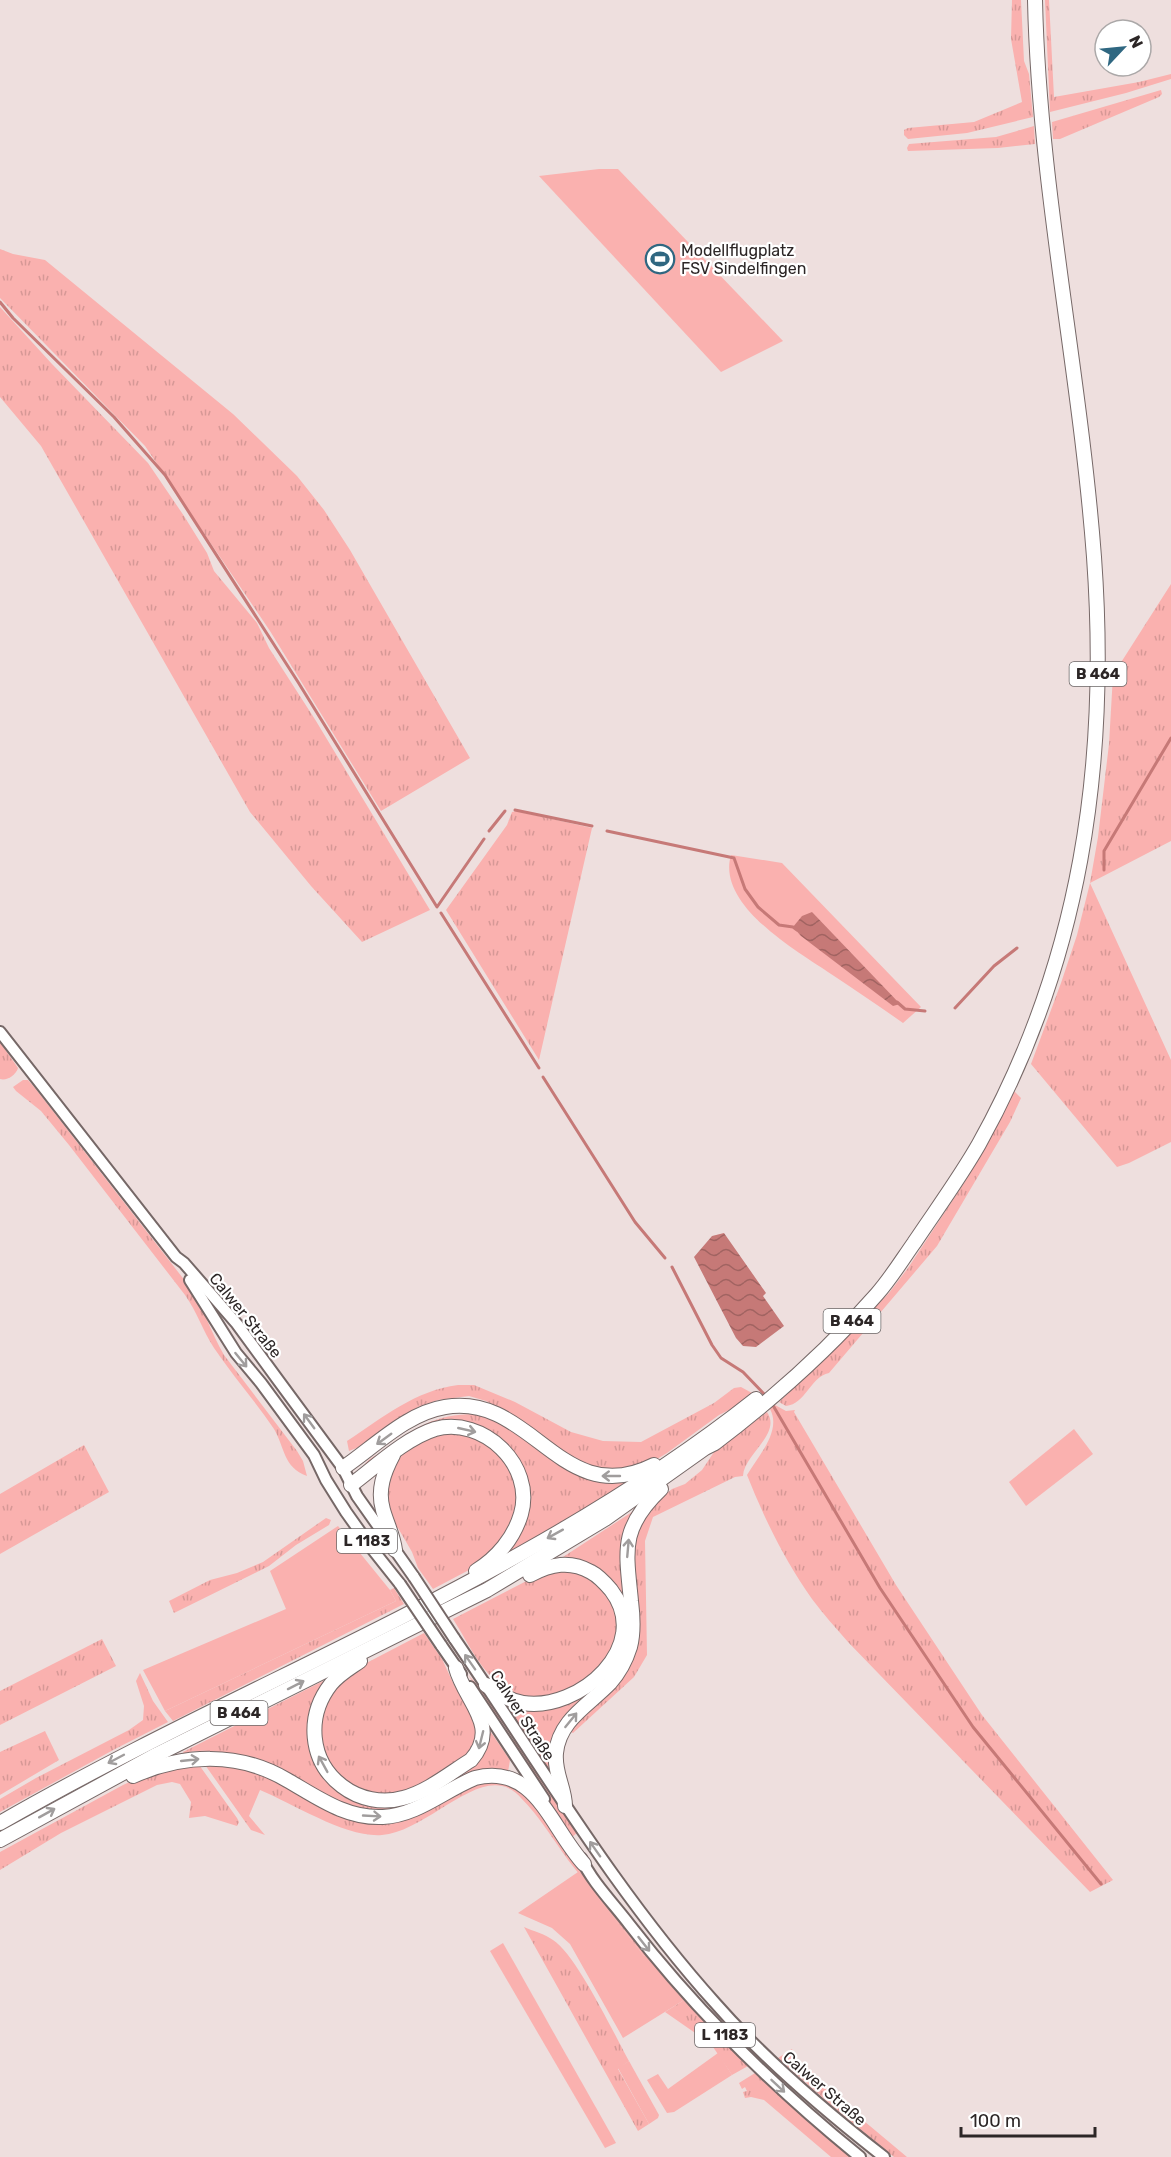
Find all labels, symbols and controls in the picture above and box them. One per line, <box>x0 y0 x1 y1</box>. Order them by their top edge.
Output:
north arrow <box>1093 18 1153 78</box>
text: N <box>1125 32 1147 51</box>
place label: Modellflugplatz FSV Sindelfingen <box>681 241 806 278</box>
sports icon: Modellflugplatz FSV Sindelfingen <box>644 243 676 275</box>
road number: B 464 <box>1070 662 1126 686</box>
street label: Calwer Straße <box>206 1269 286 1362</box>
road number: B 464 <box>824 1309 880 1333</box>
one-way arrow <box>235 1352 248 1368</box>
one-way arrow <box>302 1413 315 1429</box>
one-way arrow <box>457 1425 476 1436</box>
one-way arrow <box>376 1433 392 1445</box>
one-way arrow <box>602 1470 622 1482</box>
one-way arrow <box>547 1528 564 1540</box>
road number: L 1183 <box>337 1529 397 1553</box>
one-way arrow <box>622 1539 633 1558</box>
one-way arrow <box>464 1654 476 1670</box>
street label: Calwer Straße <box>486 1667 559 1764</box>
one-way arrow <box>286 1679 304 1690</box>
road number: B 464 <box>210 1701 268 1725</box>
one-way arrow <box>564 1712 577 1728</box>
one-way arrow <box>474 1730 486 1749</box>
one-way arrow <box>108 1754 126 1765</box>
one-way arrow <box>179 1754 199 1765</box>
one-way arrow <box>317 1756 329 1773</box>
one-way arrow <box>38 1807 55 1819</box>
one-way arrow <box>362 1811 382 1822</box>
one-way arrow <box>589 1841 601 1857</box>
one-way arrow <box>637 1936 650 1952</box>
road number: L 1183 <box>695 2023 755 2047</box>
street label: Calwer Straße <box>779 2047 870 2130</box>
one-way arrow <box>770 2079 785 2093</box>
scale bar <box>961 2100 1094 2138</box>
text: 100 m <box>970 2110 1021 2132</box>

